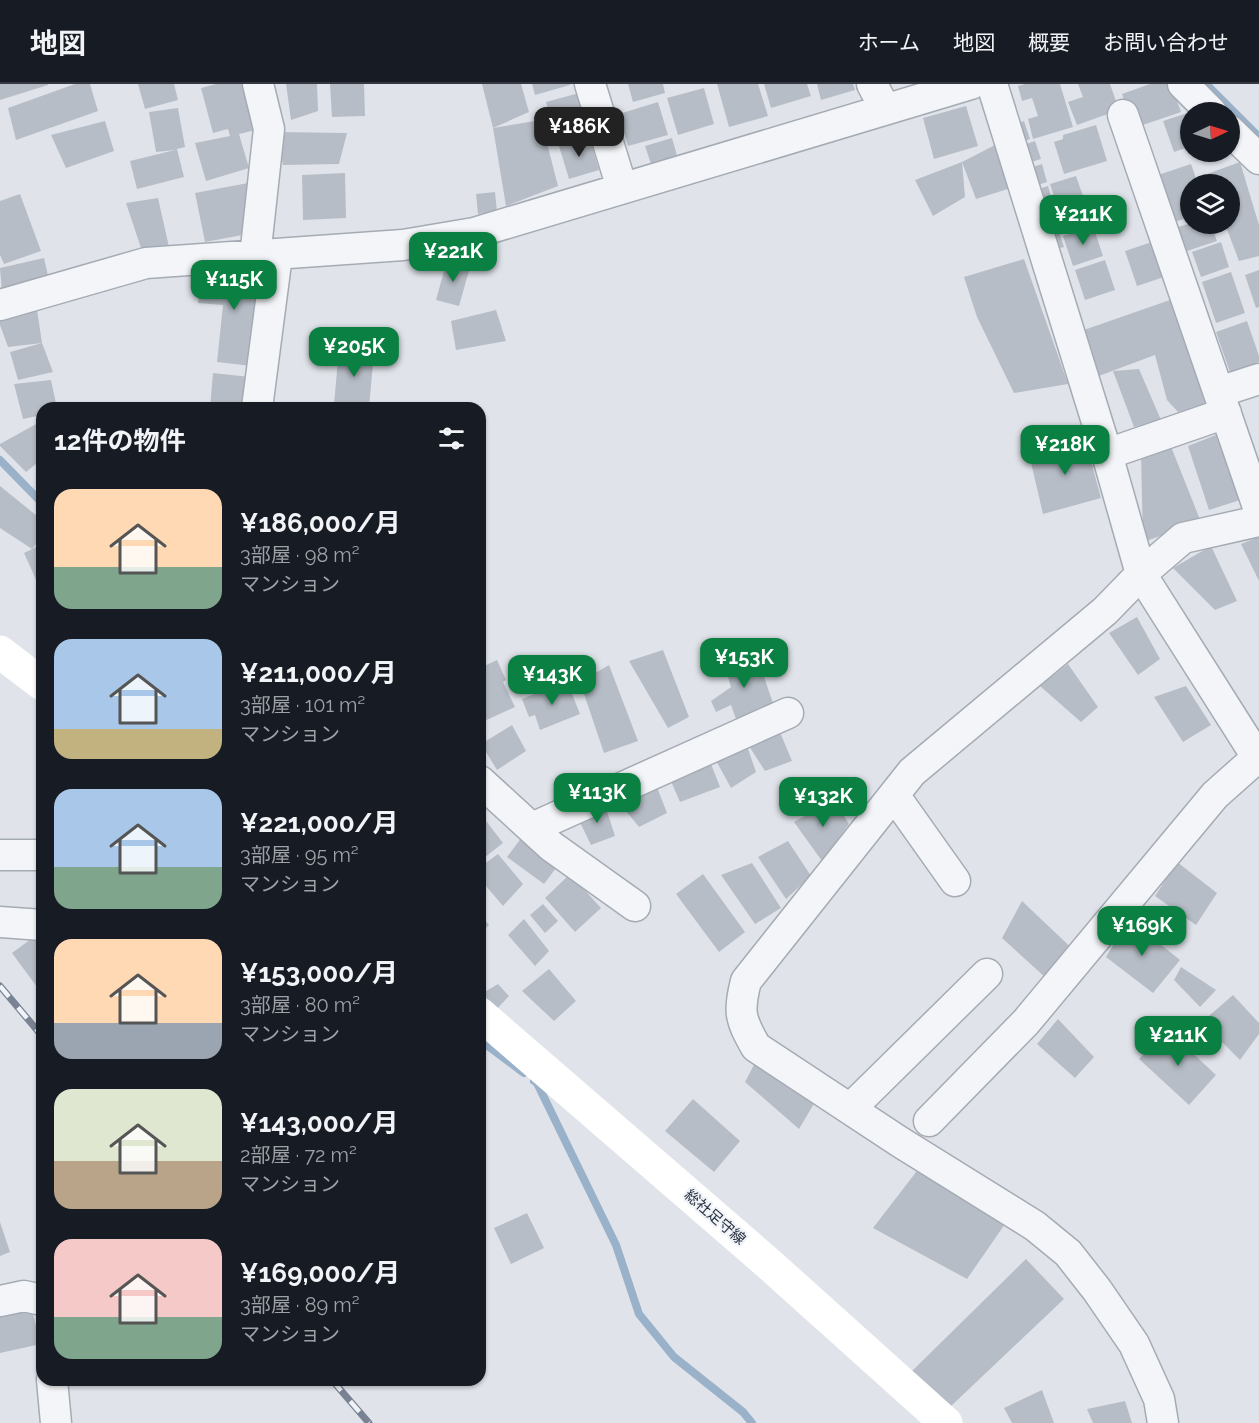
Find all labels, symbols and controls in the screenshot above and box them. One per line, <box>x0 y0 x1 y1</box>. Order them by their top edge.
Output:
text: 地図 <box>30 27 86 60</box>
text: ホーム <box>858 30 920 55</box>
text: 地図 <box>953 30 995 55</box>
text: 概要 <box>1028 30 1070 55</box>
text: お問い合わせ <box>1103 30 1229 55</box>
north arrow <box>1180 102 1240 162</box>
map controls <box>1180 102 1240 234</box>
pin: ¥186K <box>537 107 621 158</box>
text: ¥186K <box>548 114 610 138</box>
button: layers <box>1180 174 1240 234</box>
pin: ¥211K <box>1041 195 1125 246</box>
text: ¥211K <box>1054 202 1112 226</box>
pin: ¥221K <box>411 232 495 283</box>
text: ¥221K <box>423 239 483 263</box>
pin: ¥115K <box>192 260 276 311</box>
text: ¥115K <box>205 267 263 291</box>
pin: ¥205K <box>312 327 396 378</box>
text: ¥205K <box>323 334 385 358</box>
icon: filters <box>435 422 468 455</box>
pin: ¥218K <box>1023 425 1107 476</box>
text: 12件の物件 <box>54 426 186 456</box>
text: ¥218K <box>1035 432 1095 456</box>
text: ¥186,000/月 <box>240 508 401 538</box>
icon: home <box>102 513 174 585</box>
text: 3部屋 · 98 m² <box>240 543 359 567</box>
text: マンション <box>240 572 340 596</box>
pin: ¥153K <box>702 638 786 689</box>
text: ¥153K <box>714 645 774 669</box>
pin: ¥143K <box>510 655 594 706</box>
text: ¥211,000/月 <box>240 658 397 688</box>
text: ¥143K <box>522 662 582 686</box>
icon: home <box>102 663 174 735</box>
text: 3部屋 · 101 m² <box>240 693 365 717</box>
text: マンション <box>240 722 340 746</box>
pin: ¥113K <box>555 773 639 824</box>
pin: ¥132K <box>781 777 865 828</box>
text: ¥113K <box>568 780 626 804</box>
text: ¥132K <box>793 784 853 808</box>
text: ¥221,000/月 <box>240 808 398 838</box>
icon: home <box>102 813 174 885</box>
text: 3部屋 · 95 m² <box>240 843 359 867</box>
text: マンション <box>240 872 340 896</box>
pin: ¥169K <box>1100 906 1184 957</box>
text: ¥169K <box>1111 913 1173 937</box>
text: ¥153,000/月 <box>240 958 398 988</box>
icon: home <box>102 963 174 1035</box>
text: 3部屋 · 80 m² <box>240 993 360 1017</box>
pin: ¥211K <box>1136 1016 1220 1067</box>
text: マンション <box>240 1022 340 1046</box>
text: ¥211K <box>1149 1023 1207 1047</box>
text: ¥143,000/月 <box>240 1108 399 1138</box>
icon: home <box>102 1113 174 1185</box>
text: 2部屋 · 72 m² <box>240 1143 357 1167</box>
text: マンション <box>240 1172 340 1196</box>
street label: 総社足守線 <box>681 1186 749 1248</box>
text: ¥169,000/月 <box>240 1258 400 1288</box>
icon: home <box>102 1263 174 1335</box>
text: 3部屋 · 89 m² <box>240 1293 359 1317</box>
text: マンション <box>240 1322 340 1346</box>

